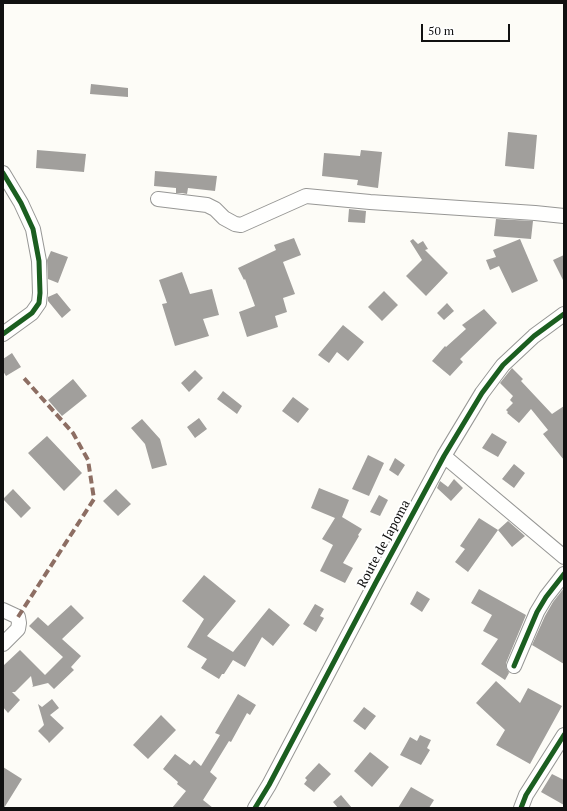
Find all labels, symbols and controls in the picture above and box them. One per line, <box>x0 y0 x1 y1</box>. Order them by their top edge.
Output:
scale bar <box>423 16 512 42</box>
text: 50 m <box>428 23 454 38</box>
street label: Route de Japoma <box>354 497 414 591</box>

